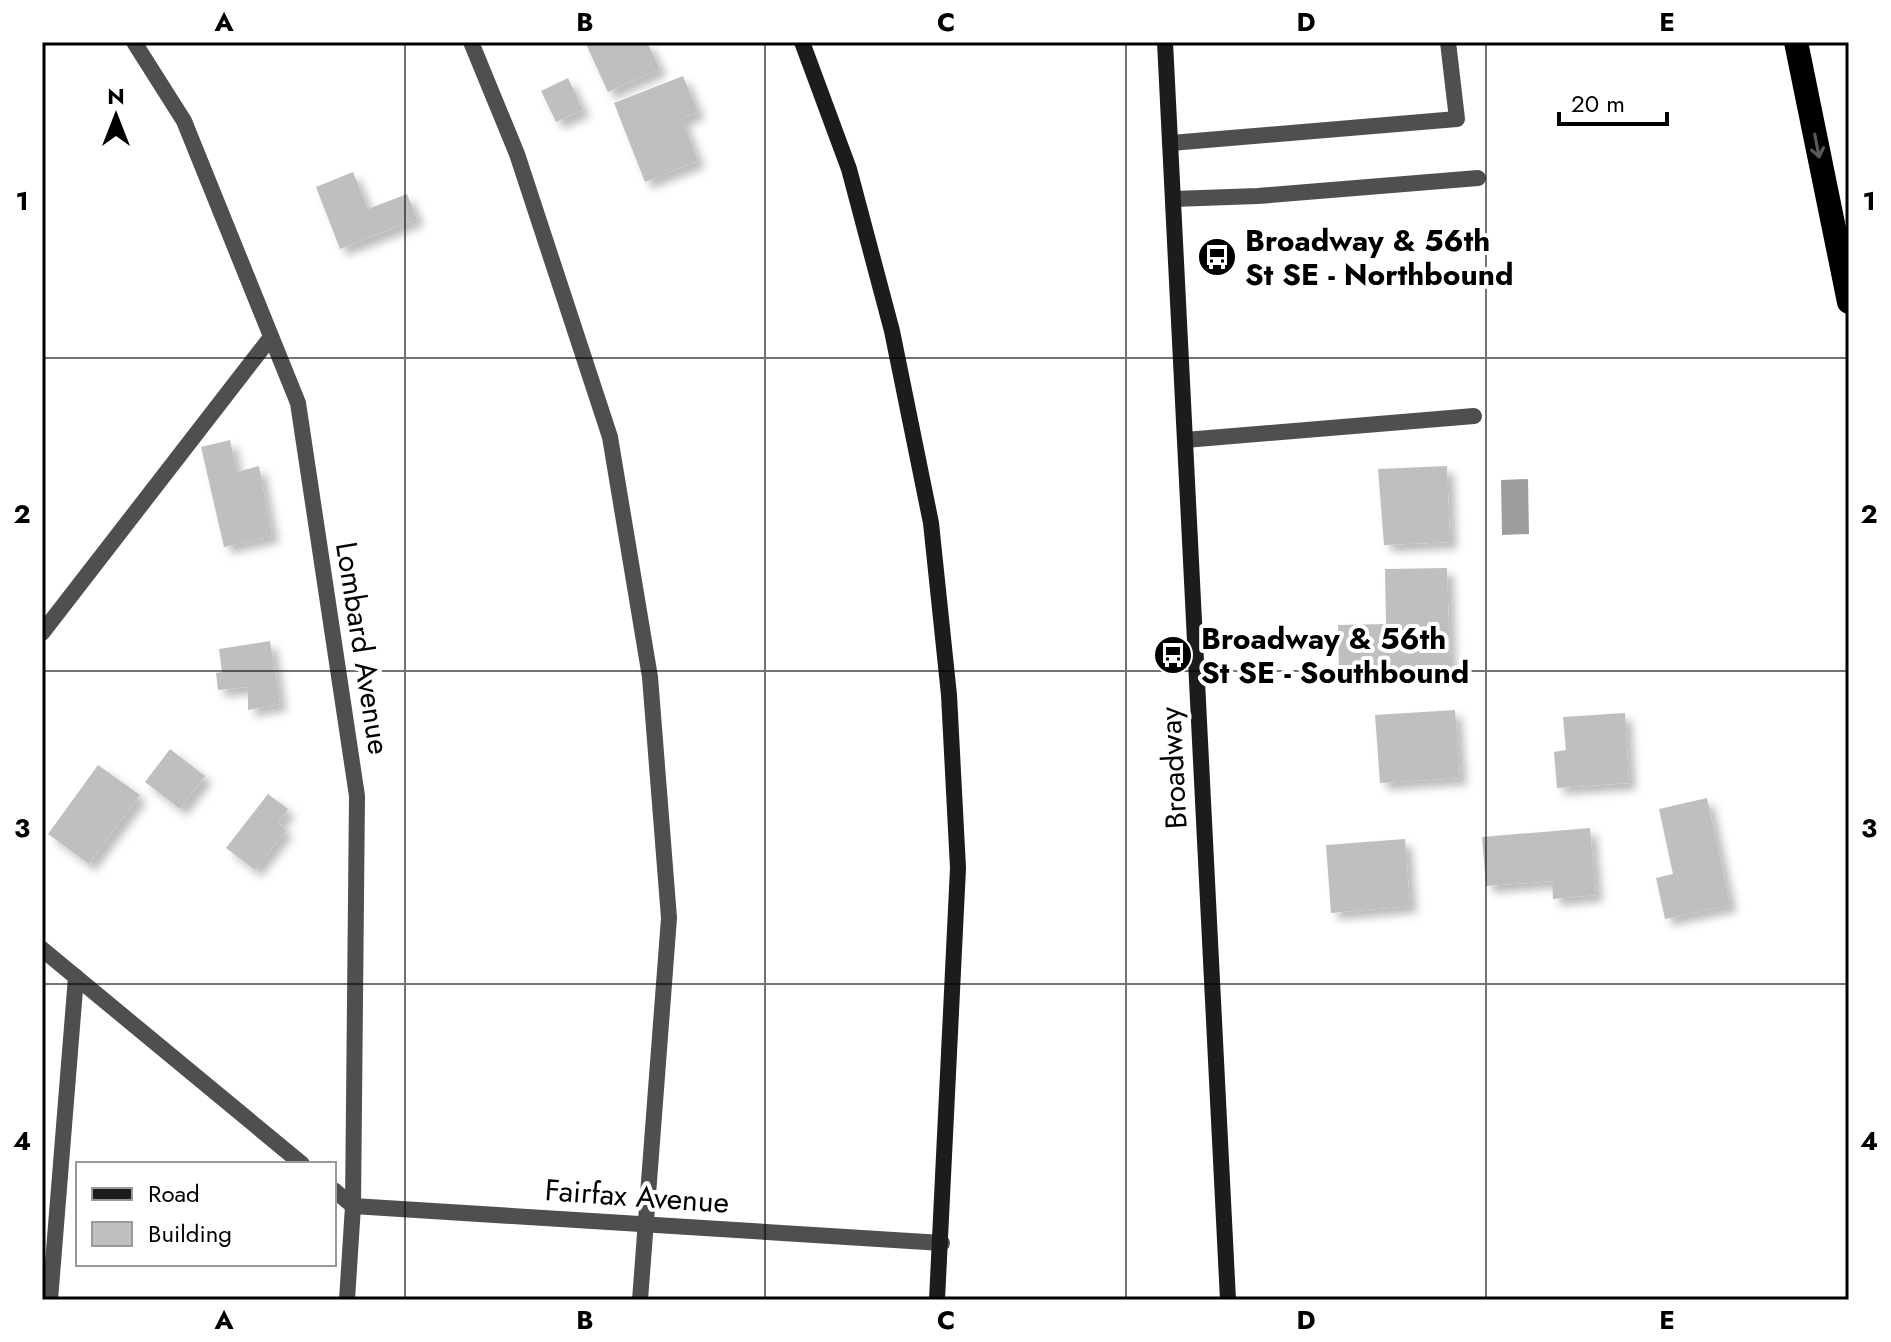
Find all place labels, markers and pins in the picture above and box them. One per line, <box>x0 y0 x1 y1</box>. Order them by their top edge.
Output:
place label: Broadway & 56th St SE - Northbound <box>1245 219 1513 296</box>
bus stop icon: Broadway & 56th St SE - Northbound <box>1196 236 1238 278</box>
place label: Broadway & 56th St SE - Southbound <box>1201 617 1469 694</box>
bus stop icon: Broadway & 56th St SE - Southbound <box>1152 634 1194 676</box>

